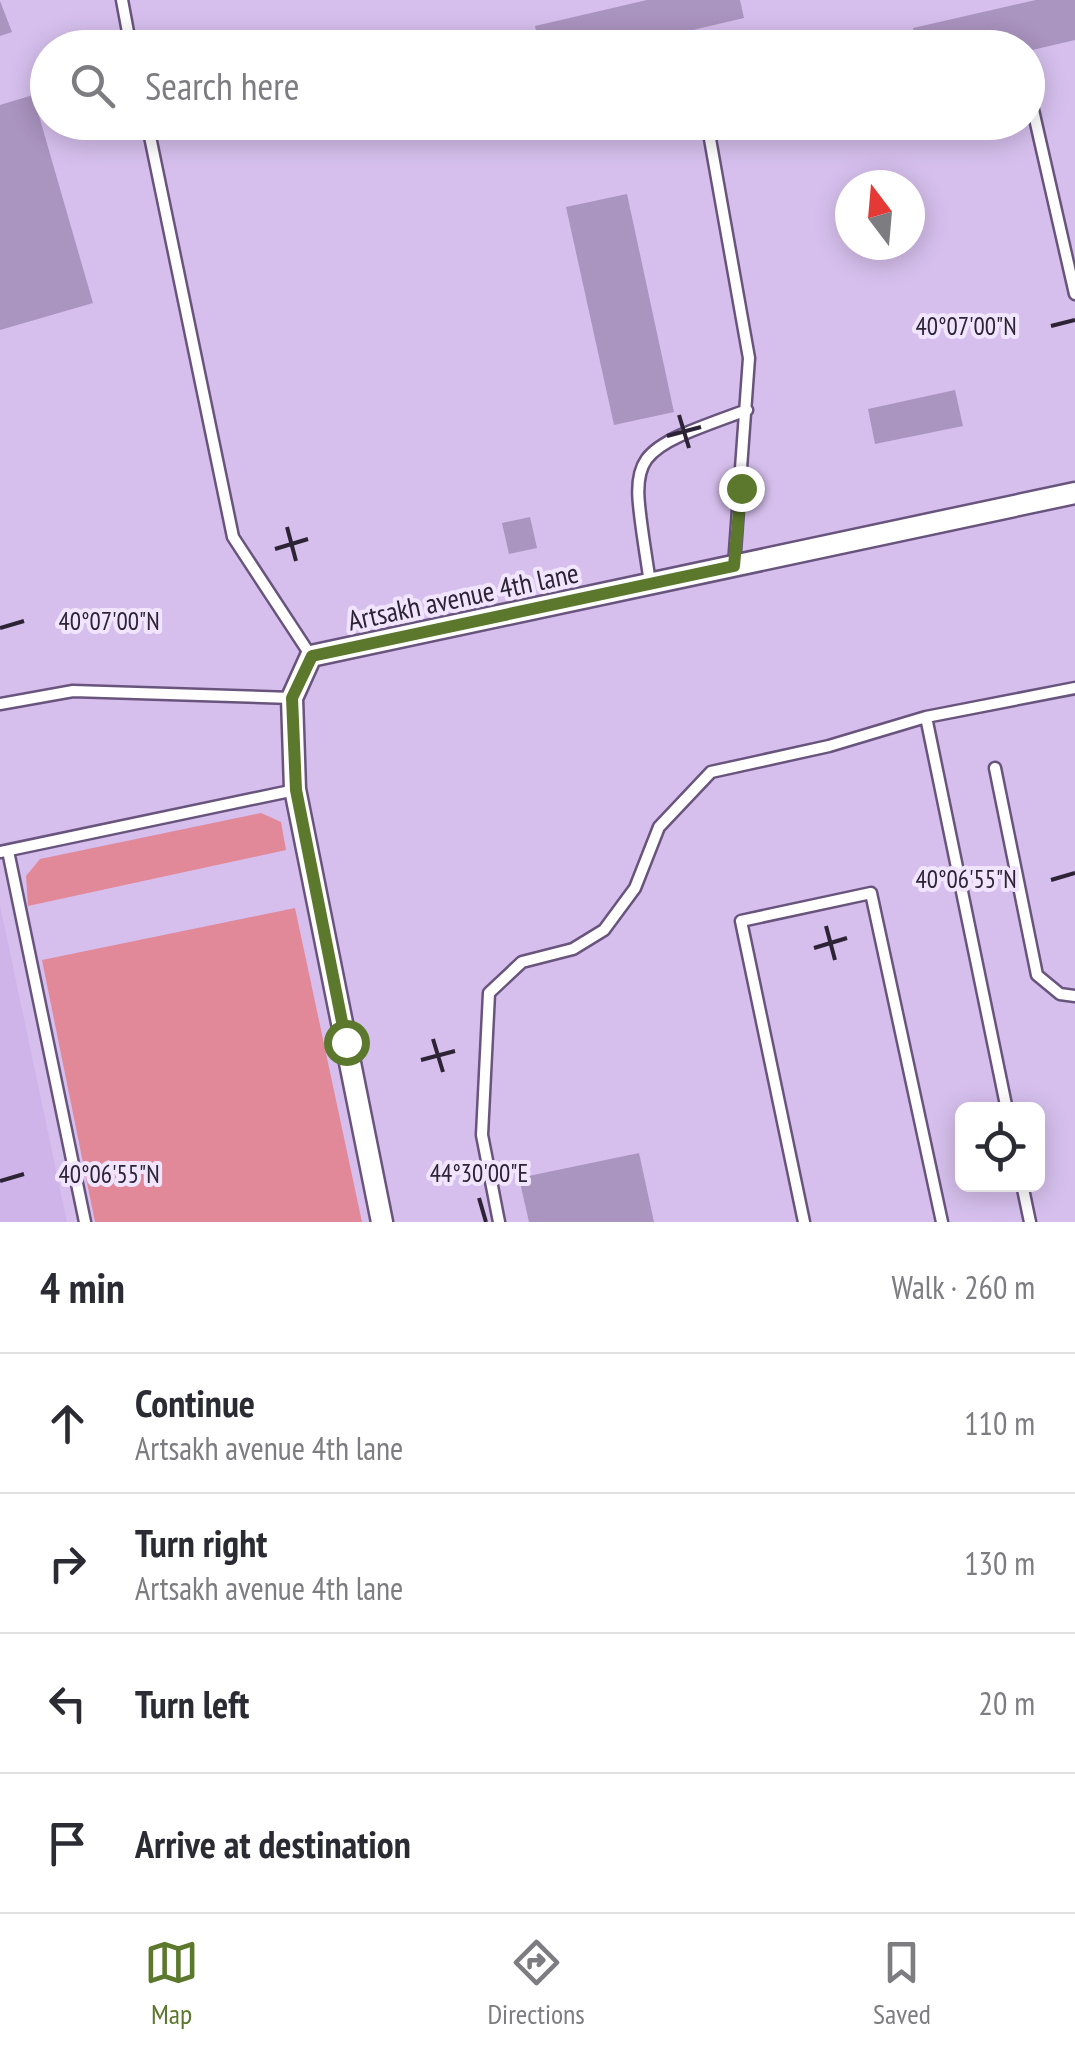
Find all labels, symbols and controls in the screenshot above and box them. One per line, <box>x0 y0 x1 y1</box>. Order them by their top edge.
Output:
search box <box>30 30 1045 140</box>
icon: search <box>65 58 120 113</box>
text: Search here <box>145 61 299 110</box>
north arrow <box>835 170 925 260</box>
text: 40°07'00"N <box>915 310 1017 342</box>
route end <box>719 466 765 512</box>
street label: Artsakh avenue 4th lane <box>344 553 582 639</box>
text: 40°07'00"N <box>58 605 160 637</box>
text: 40°06'55"N <box>915 863 1017 895</box>
route start <box>324 1020 370 1066</box>
map controls <box>955 1102 1045 1192</box>
button: locate <box>955 1102 1045 1192</box>
text: 44°30'00"E <box>430 1157 528 1189</box>
text: 40°06'55"N <box>58 1158 160 1190</box>
text: 4 min <box>40 1260 125 1315</box>
text: Walk · 260 m <box>891 1266 1035 1308</box>
text: Continue <box>135 1378 255 1427</box>
icon: ahead <box>40 1396 95 1451</box>
text: 110 m <box>964 1402 1035 1444</box>
text: Artsakh avenue 4th lane <box>135 1427 403 1469</box>
text: Turn right <box>135 1518 267 1567</box>
icon: right <box>40 1536 95 1591</box>
text: 130 m <box>964 1542 1035 1584</box>
text: Artsakh avenue 4th lane <box>135 1567 403 1609</box>
icon: left <box>40 1676 95 1731</box>
text: Turn left <box>135 1679 249 1728</box>
text: 20 m <box>979 1682 1035 1724</box>
icon: arrive <box>40 1816 95 1871</box>
text: Arrive at destination <box>135 1819 411 1868</box>
tab: Map <box>144 1935 199 2032</box>
tab: Directions <box>487 1935 585 2032</box>
tab: Saved <box>873 1935 931 2032</box>

